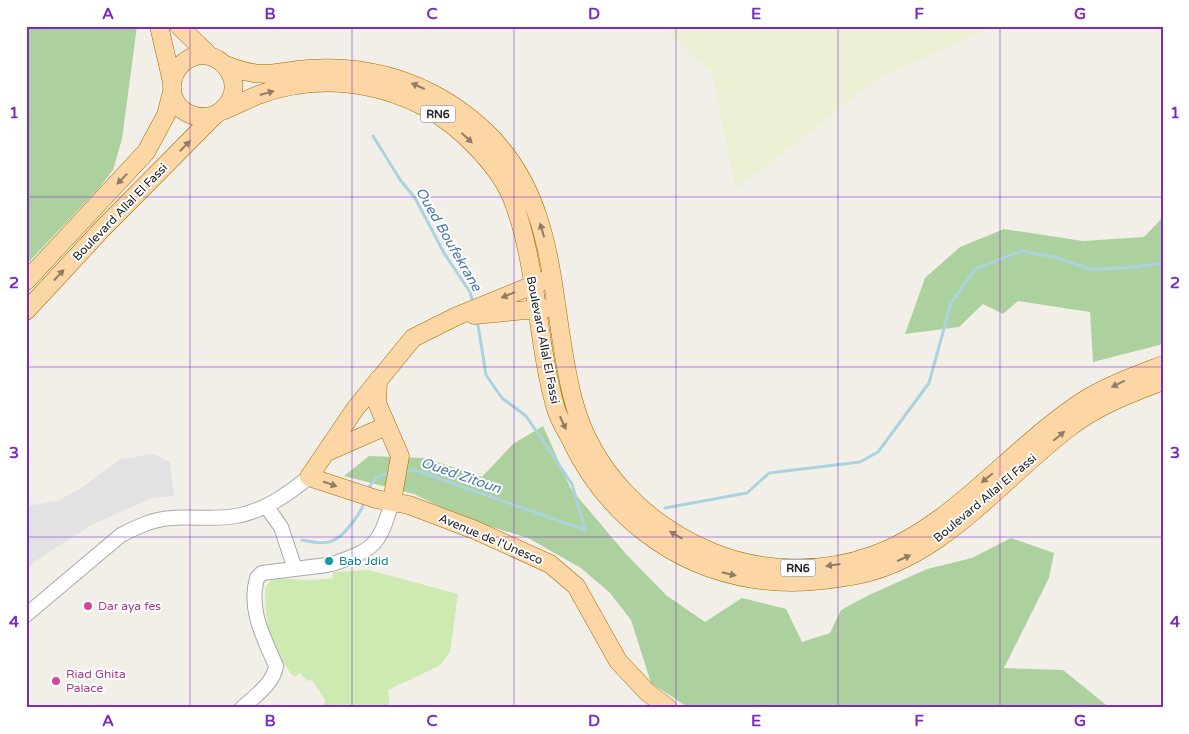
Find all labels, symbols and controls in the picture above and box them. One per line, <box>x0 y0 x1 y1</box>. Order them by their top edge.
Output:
text: A <box>102 4 114 24</box>
text: B <box>264 4 276 24</box>
text: C <box>426 4 438 24</box>
text: D <box>588 4 600 24</box>
text: E <box>751 4 761 24</box>
text: F <box>914 4 924 24</box>
text: G <box>1074 4 1086 24</box>
one-way arrow <box>411 81 425 89</box>
one-way arrow <box>260 88 275 96</box>
text: 1 <box>9 103 19 123</box>
text: 1 <box>1170 103 1180 123</box>
road number: RN6 <box>420 106 456 122</box>
one-way arrow <box>460 132 472 144</box>
one-way arrow <box>179 140 191 152</box>
street label: Boulevard Allal El Fassi <box>70 160 170 264</box>
one-way arrow <box>116 173 128 185</box>
water label: Oued Boufekrane <box>412 184 486 295</box>
one-way arrow <box>538 223 546 238</box>
one-way arrow <box>54 269 65 282</box>
text: 2 <box>9 273 19 293</box>
text: 2 <box>1170 273 1180 293</box>
street label: Boulevard Allal El Fassi <box>524 275 562 405</box>
one-way arrow <box>501 291 515 299</box>
one-way arrow <box>1111 380 1125 388</box>
one-way arrow <box>559 416 567 431</box>
one-way arrow <box>1053 431 1065 442</box>
text: 3 <box>9 443 19 463</box>
text: 3 <box>1170 443 1180 463</box>
street label: Boulevard Allal El Fassi <box>931 451 1039 545</box>
water label: Oued Zitoun <box>419 454 503 497</box>
one-way arrow <box>980 473 993 484</box>
one-way arrow <box>323 481 338 488</box>
street label: Avenue de l'Unesco <box>437 511 545 567</box>
one-way arrow <box>670 531 683 540</box>
one-way arrow <box>897 553 911 561</box>
place label: Bab Jdid <box>339 554 388 568</box>
marker: Bab Jdid <box>323 555 335 567</box>
road number: RN6 <box>780 560 816 576</box>
one-way arrow <box>824 561 840 569</box>
one-way arrow <box>721 570 736 578</box>
place label: Dar aya fes <box>98 599 161 613</box>
marker: Dar aya fes <box>82 600 94 612</box>
text: 4 <box>9 612 19 632</box>
text: 4 <box>1170 612 1180 632</box>
place label: Riad Ghita Palace <box>66 667 126 695</box>
marker: Riad Ghita Palace <box>50 675 62 687</box>
text: A <box>102 711 114 731</box>
text: B <box>264 711 276 731</box>
text: C <box>426 711 438 731</box>
text: D <box>588 711 600 731</box>
text: E <box>751 711 761 731</box>
text: F <box>914 711 924 731</box>
text: G <box>1074 711 1086 731</box>

